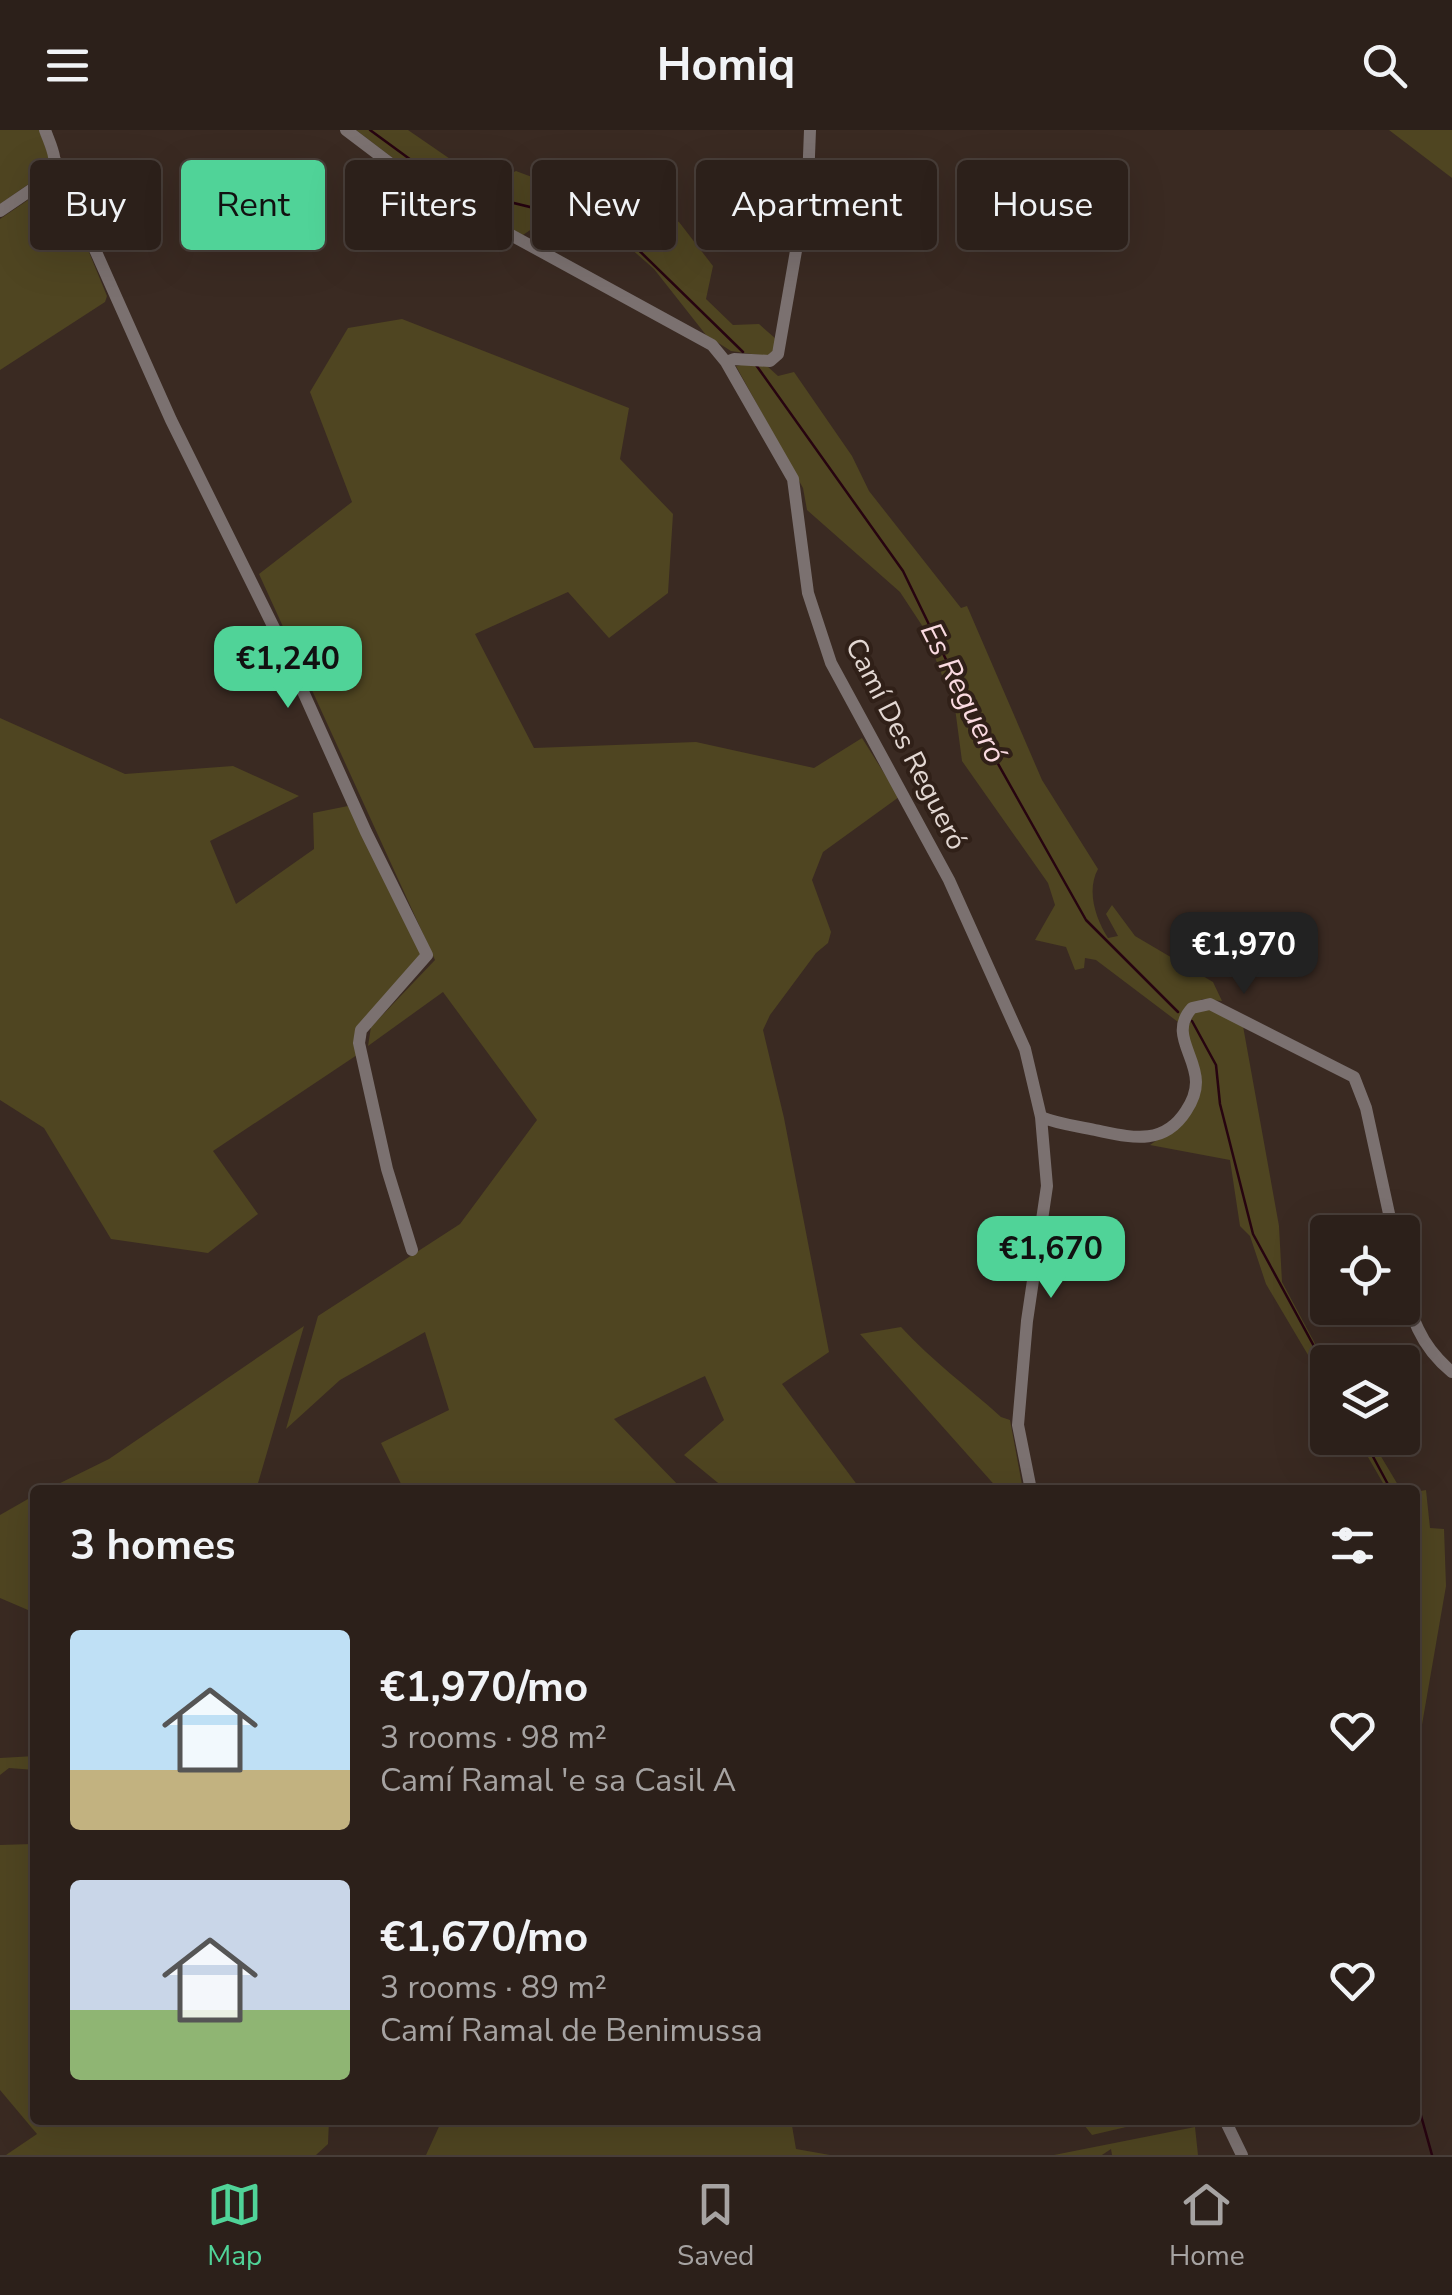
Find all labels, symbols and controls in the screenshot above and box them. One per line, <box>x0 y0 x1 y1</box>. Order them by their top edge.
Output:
text: Homiq <box>657 35 795 96</box>
icon: menu <box>40 38 95 93</box>
icon: search <box>1357 38 1412 93</box>
chip: Buy <box>30 160 161 250</box>
chip: Rent <box>181 160 325 250</box>
chip: Filters <box>345 160 512 250</box>
chip: New <box>532 160 676 250</box>
chip: Apartment <box>696 160 937 250</box>
chip: House <box>957 160 1128 250</box>
water label: Es Regueró <box>910 616 1016 770</box>
pin: €1,240 <box>207 626 369 711</box>
street label: Camí Des Regueró <box>836 632 976 856</box>
text: €1,240 <box>236 637 340 680</box>
pin: €1,970 <box>1163 912 1325 997</box>
text: €1,970 <box>1192 923 1296 966</box>
map controls <box>1310 1215 1420 1455</box>
button: locate <box>1310 1215 1420 1325</box>
pin: €1,670 <box>970 1216 1132 1301</box>
text: €1,670 <box>999 1227 1103 1270</box>
button: layers <box>1310 1345 1420 1455</box>
text: 3 homes <box>70 1517 235 1574</box>
icon: filters <box>1325 1518 1380 1573</box>
text: €1,970/mo <box>380 1659 588 1716</box>
icon: home <box>150 1670 270 1790</box>
icon: heart <box>1325 1703 1380 1758</box>
text: 3 rooms · 98 m² <box>380 1716 607 1759</box>
text: Camí Ramal 'e sa Casil A <box>380 1759 736 1802</box>
text: €1,670/mo <box>380 1909 588 1966</box>
icon: home <box>150 1920 270 2040</box>
icon: heart <box>1325 1953 1380 2008</box>
text: 3 rooms · 89 m² <box>380 1966 607 2009</box>
text: Camí Ramal de Benimussa <box>380 2009 763 2052</box>
tab: Map <box>207 2177 262 2275</box>
tab: Saved <box>677 2177 754 2275</box>
tab: Home <box>1169 2177 1245 2275</box>

